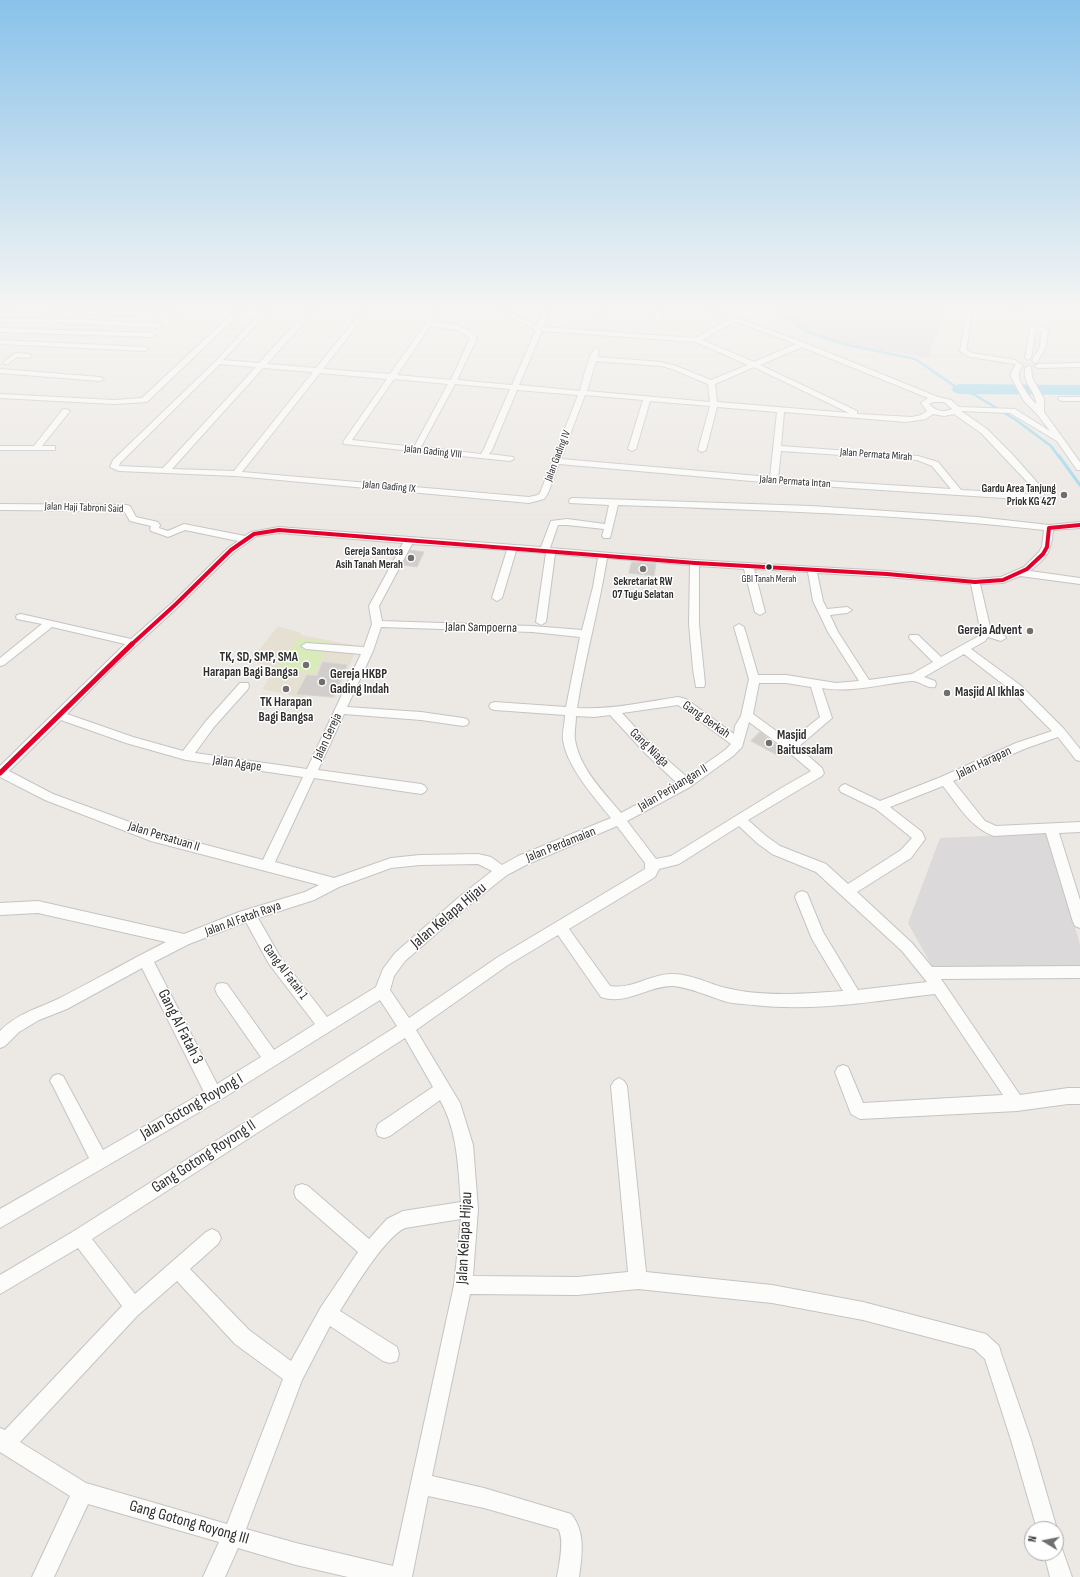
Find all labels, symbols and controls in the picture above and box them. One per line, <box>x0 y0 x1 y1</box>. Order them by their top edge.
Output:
street label: Jalan Gading IV <box>542 429 574 483</box>
street label: Jalan Gading VIII <box>403 442 463 462</box>
street label: Jalan Permata Mirah <box>839 446 913 464</box>
street label: Jalan Permata Intan <box>759 473 831 491</box>
street label: Jalan Gading IX <box>362 478 416 496</box>
place label: Gardu Area Tanjung Priok KG 427 <box>982 482 1056 508</box>
marker: Gardu Area Tanjung Priok KG 427 <box>1059 490 1069 500</box>
street label: Jalan Haji Tabroni Said <box>44 500 124 516</box>
place label: Gereja Santosa Asih Tanah Merah <box>336 545 403 571</box>
marker: Gereja Santosa Asih Tanah Merah <box>406 553 416 563</box>
marker: GBI Tanah Merah <box>764 562 774 572</box>
marker: Sekretariat RW 07 Tugu Selatan <box>638 564 648 574</box>
place label: GBI Tanah Merah <box>741 573 797 585</box>
place label: Sekretariat RW 07 Tugu Selatan <box>612 575 674 601</box>
street label: Jalan Sampoerna <box>445 620 517 636</box>
place label: Gereja Advent <box>957 623 1022 639</box>
marker: Gereja Advent <box>1025 626 1035 636</box>
place label: TK, SD, SMP, SMA Harapan Bagi Bangsa <box>203 650 298 681</box>
marker: TK, SD, SMP, SMA Harapan Bagi Bangsa <box>301 660 311 670</box>
place label: Gereja HKBP Gading Indah <box>330 667 389 698</box>
marker: Gereja HKBP Gading Indah <box>317 677 327 687</box>
marker: TK Harapan Bagi Bangsa <box>281 684 291 694</box>
place label: Masjid Al Ikhlas <box>955 685 1025 701</box>
marker: Masjid Al Ikhlas <box>942 688 952 698</box>
place label: TK Harapan Bagi Bangsa <box>259 695 313 726</box>
street label: Gang Berkah <box>679 698 733 742</box>
street label: Jalan Gereja <box>310 711 346 763</box>
street label: Gang Niaga <box>626 726 672 770</box>
place label: Masjid Baitussalam <box>777 728 833 759</box>
marker: Masjid Baitussalam <box>764 738 774 748</box>
street label: Jalan Harapan <box>954 744 1014 782</box>
street label: Jalan Agape <box>212 753 262 775</box>
street label: Jalan Perjuangan II <box>635 761 711 815</box>
street label: Jalan Persatuan II <box>126 819 202 855</box>
street label: Jalan Perdamaian <box>524 824 598 866</box>
street label: Jalan Kelapa Hijau <box>407 879 491 953</box>
street label: Jalan Al Fatah Raya <box>203 898 283 940</box>
street label: Gang Al Fatah 1 <box>259 941 311 1003</box>
street label: Gang Al Fatah 3 <box>153 986 207 1068</box>
street label: Jalan Gotong Royong I <box>137 1070 247 1144</box>
street label: Gang Gotong Royong II <box>148 1116 260 1198</box>
street label: Jalan Kelapa Hijau <box>453 1191 477 1285</box>
street label: Gang Gotong Royong III <box>127 1497 251 1549</box>
north arrow <box>1024 1521 1064 1561</box>
text: N <box>1026 1535 1040 1543</box>

